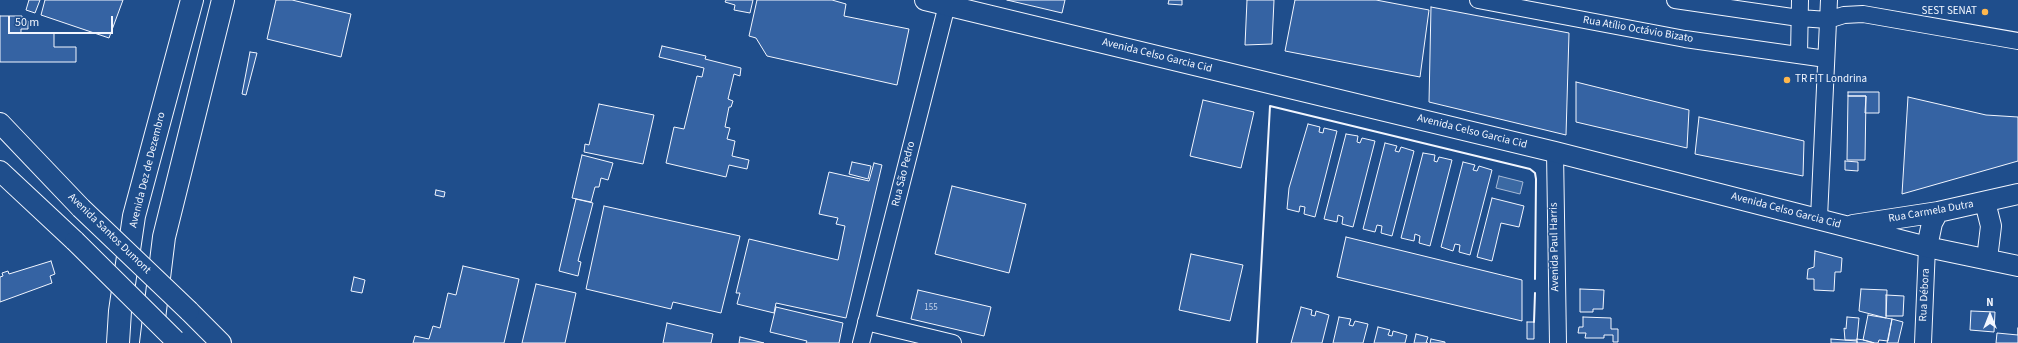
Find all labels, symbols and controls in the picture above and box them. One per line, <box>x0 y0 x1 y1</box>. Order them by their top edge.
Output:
place label: SEST SENAT <box>1922 5 1977 19</box>
marker: SEST SENAT <box>1980 7 1990 17</box>
scale bar <box>10 8 115 34</box>
text: 50 m <box>15 14 39 31</box>
street label: Rua Atílio Octávio Bizato <box>1582 14 1694 46</box>
street label: Avenida Celso Garcia Cid <box>1101 36 1213 76</box>
place label: TR FIT Londrina <box>1795 73 1867 87</box>
marker: TR FIT Londrina <box>1782 75 1792 85</box>
street label: Avenida Dez de Dezembro <box>127 111 169 229</box>
street label: Avenida Celso Garcia Cid <box>1416 112 1528 152</box>
street label: Rua São Pedro <box>890 140 918 208</box>
street label: Avenida Celso Garcia Cid <box>1730 190 1842 232</box>
street label: Avenida Santos Dumont <box>65 191 153 277</box>
street label: Rua Carmela Dutra <box>1887 198 1975 226</box>
street label: Avenida Paul Harris <box>1548 202 1562 292</box>
street label: Rua Débora <box>1917 268 1933 322</box>
north arrow <box>1970 295 2010 335</box>
text: N <box>1986 295 1994 310</box>
house number: 155 <box>924 303 938 313</box>

